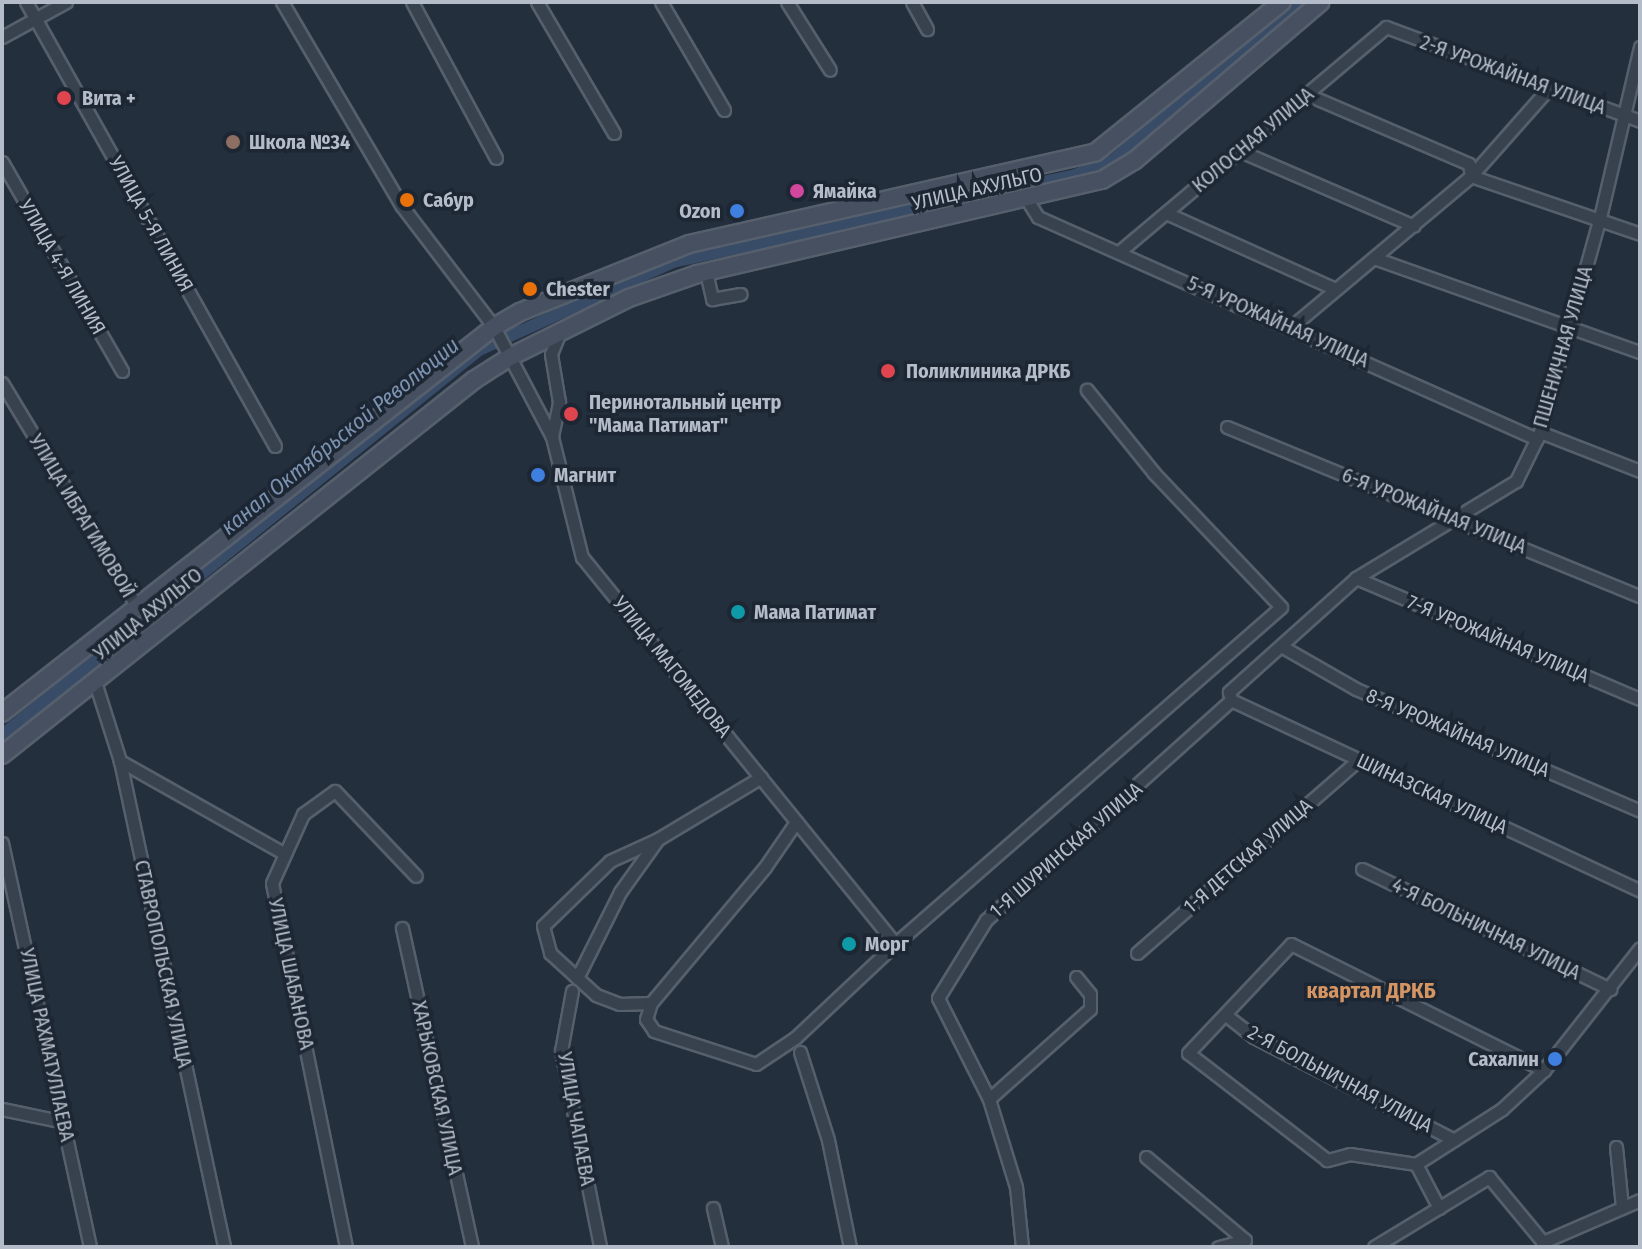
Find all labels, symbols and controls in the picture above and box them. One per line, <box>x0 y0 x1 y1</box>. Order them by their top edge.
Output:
street label: 2-Я УРОЖАЙНАЯ УЛИЦА <box>1417 30 1609 120</box>
street label: КОЛОСНАЯ УЛИЦА <box>1187 82 1319 198</box>
place label: Вита + <box>82 86 136 110</box>
marker: Вита + <box>53 87 75 109</box>
place label: Школа №34 <box>249 130 350 154</box>
marker: Школа №34 <box>224 133 242 151</box>
street label: УЛИЦА 5-Я ЛИНИЯ <box>104 152 198 296</box>
street label: УЛИЦА АХУЛЬГО <box>910 162 1044 216</box>
place label: Ямайка <box>813 179 877 203</box>
marker: Ямайка <box>788 182 806 200</box>
place label: Сабур <box>423 188 474 212</box>
marker: Сабур <box>398 191 416 209</box>
street label: УЛИЦА 4-Я ЛИНИЯ <box>14 195 110 339</box>
place label: Ozon <box>679 199 721 223</box>
marker: Ozon <box>728 202 746 220</box>
street label: ПШЕНИЧНАЯ УЛИЦА <box>1528 263 1598 431</box>
street label: 5-Я УРОЖАЙНАЯ УЛИЦА <box>1184 271 1372 373</box>
place label: Chester <box>546 277 610 301</box>
marker: Chester <box>521 280 539 298</box>
water label: канал Октябрьской Революции <box>216 332 464 540</box>
place label: Поликлиника ДРКБ <box>906 359 1070 383</box>
marker: Поликлиника ДРКБ <box>877 360 899 382</box>
place label: Перинотальный центр "Мама Патимат" <box>589 390 781 437</box>
marker: Перинотальный центр "Мама Патимат" <box>560 403 582 425</box>
street label: УЛИЦА ИБРАГИМОВОЙ <box>24 430 140 602</box>
place label: Магнит <box>554 463 616 487</box>
street label: 6-Я УРОЖАЙНАЯ УЛИЦА <box>1338 463 1530 559</box>
marker: Магнит <box>529 466 547 484</box>
street label: УЛИЦА АХУЛЬГО <box>89 563 207 665</box>
street label: 7-Я УРОЖАЙНАЯ УЛИЦА <box>1404 590 1592 688</box>
street label: УЛИЦА МАГОМЕДОВА <box>608 592 736 742</box>
place label: Мама Патимат <box>754 600 876 624</box>
marker: Мама Патимат <box>729 603 747 621</box>
street label: 8-Я УРОЖАЙНАЯ УЛИЦА <box>1363 684 1553 782</box>
street label: ШИНАЗСКАЯ УЛИЦА <box>1353 749 1511 839</box>
street label: 1-Я ШУРИНСКАЯ УЛИЦА <box>985 777 1147 923</box>
street label: 1-Я ДЕТСКАЯ УЛИЦА <box>1179 794 1317 918</box>
street label: СТАВРОПОЛЬСКАЯ УЛИЦА <box>129 858 197 1070</box>
street label: 4-Я БОЛЬНИЧНАЯ УЛИЦА <box>1388 873 1584 985</box>
street label: УЛИЦА ШАБАНОВА <box>263 896 319 1052</box>
place label: Морг <box>865 932 909 956</box>
marker: Морг <box>840 935 858 953</box>
street label: УЛИЦА РАХМАТУЛЛАЕВА <box>15 946 79 1144</box>
district label: квартал ДРКБ <box>1306 978 1436 1004</box>
street label: ХАРЬКОВСКАЯ УЛИЦА <box>407 999 467 1177</box>
street label: 2-Я БОЛЬНИЧНАЯ УЛИЦА <box>1244 1020 1436 1138</box>
place label: Сахалин <box>1468 1047 1539 1071</box>
street label: УЛИЦА ЧАПАЕВА <box>552 1050 600 1188</box>
marker: Сахалин <box>1546 1050 1564 1068</box>

